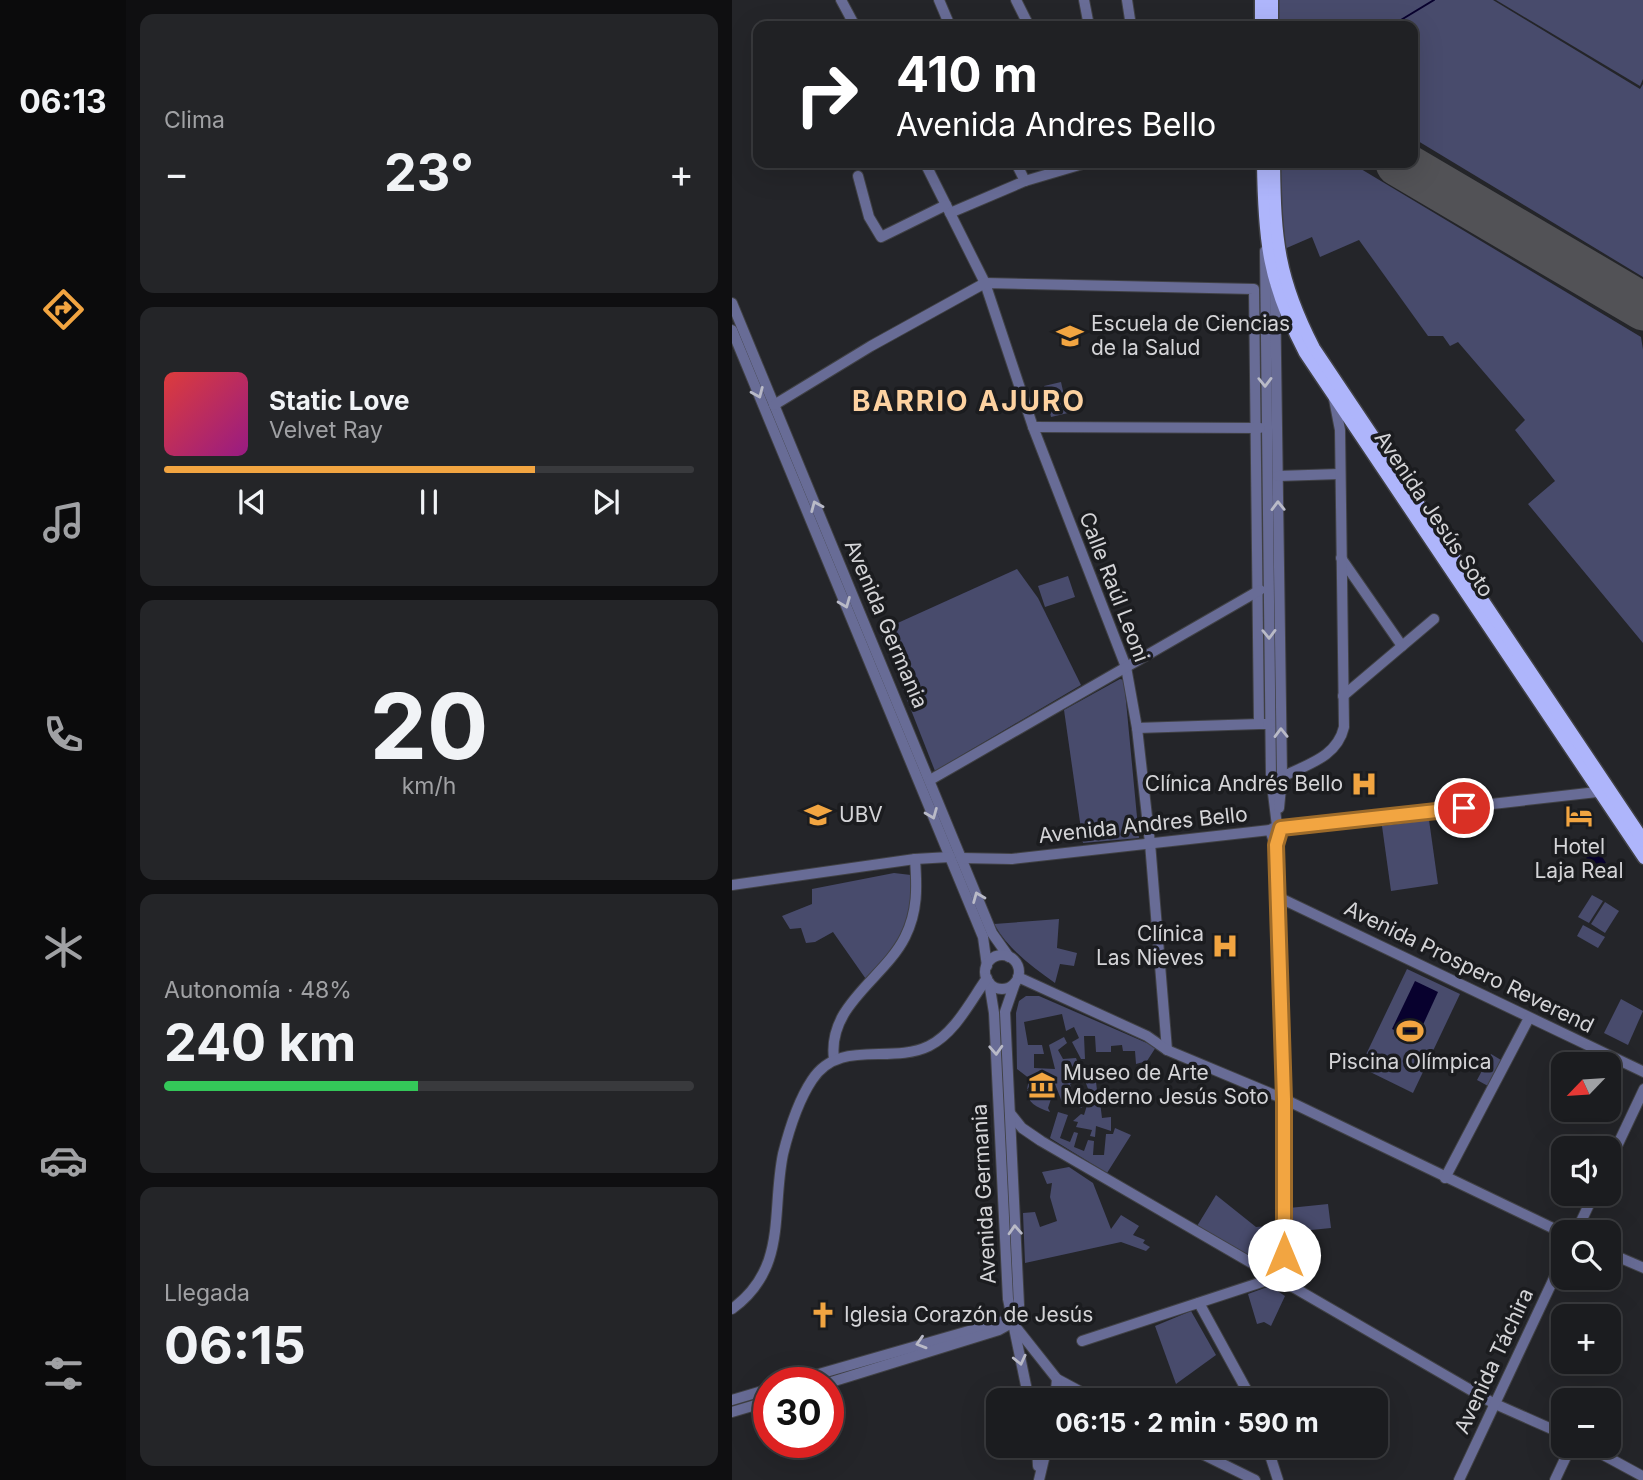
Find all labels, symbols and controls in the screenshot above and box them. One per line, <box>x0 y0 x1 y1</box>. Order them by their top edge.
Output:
text: 410 m <box>896 45 1038 104</box>
icon: right <box>781 49 872 140</box>
text: 06:13 <box>19 82 107 121</box>
text: Avenida Andres Bello <box>896 105 1216 144</box>
text: Clima <box>164 106 225 134</box>
text: 23° <box>384 141 474 204</box>
text: − <box>164 150 189 196</box>
text: + <box>669 150 694 196</box>
icon: directions <box>39 285 88 334</box>
place label: Escuela de Ciencias de la Salud <box>1091 311 1290 360</box>
school or university icon: Escuela de Ciencias de la Salud <box>1055 321 1085 351</box>
one-way arrow <box>1258 377 1273 388</box>
district label: BARRIO AJURO <box>852 384 1086 418</box>
text: Static Love <box>269 385 410 416</box>
one-way arrow <box>750 386 764 399</box>
text: Velvet Ray <box>269 416 383 444</box>
street label: Avenida Jesús Soto <box>1370 426 1499 601</box>
icon: previous <box>233 483 271 521</box>
icon: pause <box>410 483 448 521</box>
icon: next <box>587 483 625 521</box>
icon: music <box>39 498 88 547</box>
one-way arrow <box>1270 500 1286 510</box>
one-way arrow <box>810 501 824 513</box>
street label: Calle Raúl Leoni <box>1074 508 1154 665</box>
street label: Avenida Germania <box>840 536 933 712</box>
one-way arrow <box>837 597 851 609</box>
one-way arrow <box>1261 629 1277 640</box>
text: 20 <box>370 671 488 781</box>
icon: phone <box>39 710 88 759</box>
one-way arrow <box>1274 727 1289 738</box>
hospital icon: Clínica Andrés Bello <box>1349 769 1379 799</box>
place label: Clínica Andrés Bello <box>1145 771 1343 796</box>
text: km/h <box>402 772 456 800</box>
pin <box>1434 778 1494 838</box>
icon: arrive <box>1445 789 1483 827</box>
school or university icon: UBV <box>803 800 833 830</box>
street label: Avenida Andres Bello <box>1037 801 1249 848</box>
hotel icon: Hotel Laja Real <box>1564 801 1594 831</box>
place label: UBV <box>839 802 883 827</box>
one-way arrow <box>924 807 938 819</box>
place label: Hotel Laja Real <box>1535 834 1623 883</box>
one-way arrow <box>972 892 986 904</box>
street label: Avenida Prospero Reverend <box>1340 895 1598 1038</box>
place label: Clínica Las Nieves <box>1096 921 1204 970</box>
icon: climate <box>39 923 88 972</box>
hospital icon: Clínica Las Nieves <box>1210 931 1240 961</box>
text: Autonomía · 48% <box>164 976 352 1004</box>
text: 240 km <box>164 1011 356 1074</box>
sports icon: Piscina Olímpica <box>1395 1016 1425 1046</box>
one-way arrow <box>989 1045 1004 1056</box>
place label: Piscina Olímpica <box>1328 1049 1492 1074</box>
north arrow <box>1551 1052 1621 1122</box>
map controls <box>1551 1052 1621 1458</box>
place label: Museo de Arte Moderno Jesús Soto <box>1063 1060 1269 1109</box>
museum icon: Museo de Arte Moderno Jesús Soto <box>1027 1070 1057 1100</box>
street label: Avenida Germania <box>966 1103 1001 1285</box>
icon: car <box>39 1136 88 1185</box>
button: sound <box>1551 1136 1621 1206</box>
position arrow <box>1247 1218 1321 1292</box>
button: search <box>1551 1220 1621 1290</box>
one-way arrow <box>1008 1224 1023 1235</box>
text: Llegada <box>164 1279 250 1307</box>
street label: Avenida Táchira <box>1449 1284 1538 1438</box>
church icon: Iglesia Corazón de Jesús <box>808 1300 838 1330</box>
place label: Iglesia Corazón de Jesús <box>844 1302 1093 1327</box>
button: + <box>1551 1304 1621 1374</box>
text: 06:15 <box>164 1314 306 1377</box>
one-way arrow <box>916 1335 928 1350</box>
icon: filters <box>39 1349 88 1398</box>
one-way arrow <box>1012 1354 1026 1366</box>
speed limit sign: 30 <box>753 1367 844 1458</box>
button: − <box>1551 1388 1621 1458</box>
text: 06:15 · 2 min · 590 m <box>1055 1407 1319 1438</box>

